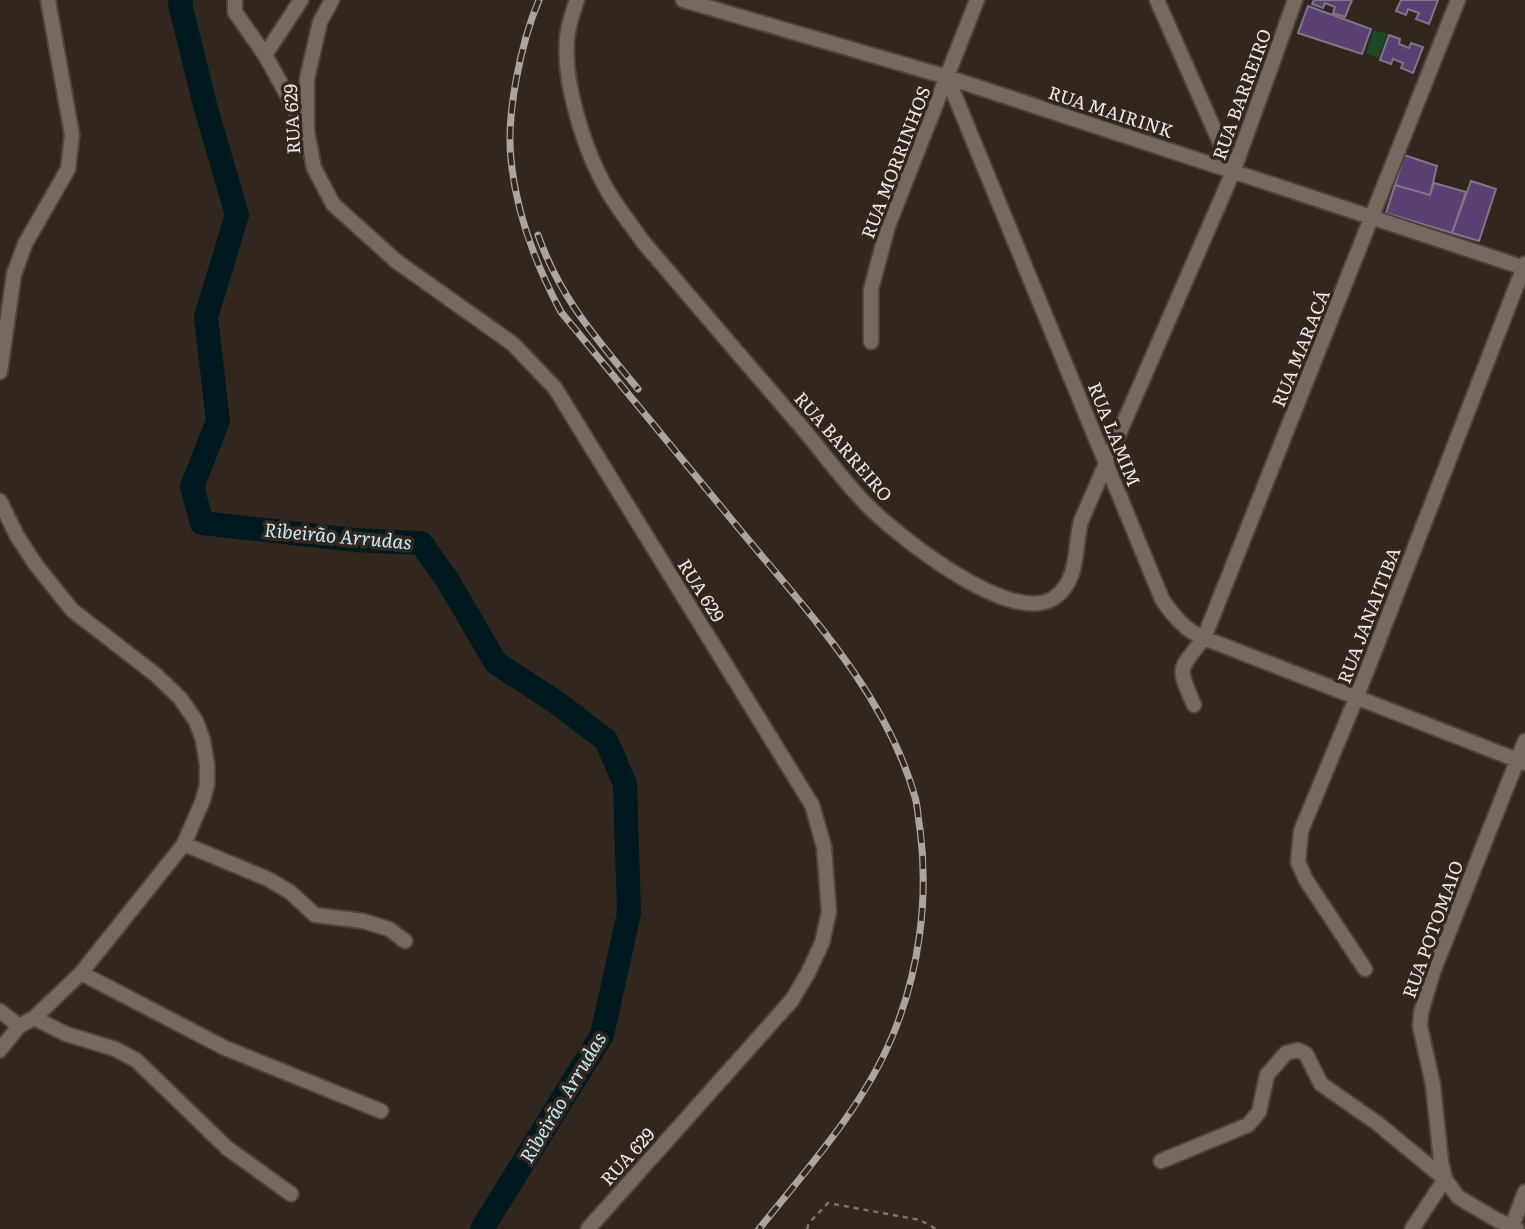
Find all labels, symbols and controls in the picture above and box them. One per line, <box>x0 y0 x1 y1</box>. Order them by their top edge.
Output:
street label: RUA BARREIRO <box>1205 25 1277 163</box>
street label: RUA MAIRINK <box>1045 78 1177 144</box>
street label: RUA MORRINHOS <box>853 82 937 242</box>
street label: RUA 629 <box>276 83 306 155</box>
street label: RUA MARACÁ <box>1264 285 1336 411</box>
street label: RUA LAMIM <box>1082 378 1148 490</box>
street label: RUA BARREIRO <box>789 385 899 507</box>
water label: Ribeirão Arrudas <box>263 515 413 555</box>
street label: RUA JANAITIBA <box>1330 543 1406 687</box>
street label: RUA 629 <box>672 553 732 627</box>
street label: RUA POTOMAIO <box>1395 856 1469 1002</box>
water label: Ribeirão Arrudas <box>512 1026 612 1168</box>
street label: RUA 629 <box>593 1121 661 1191</box>

